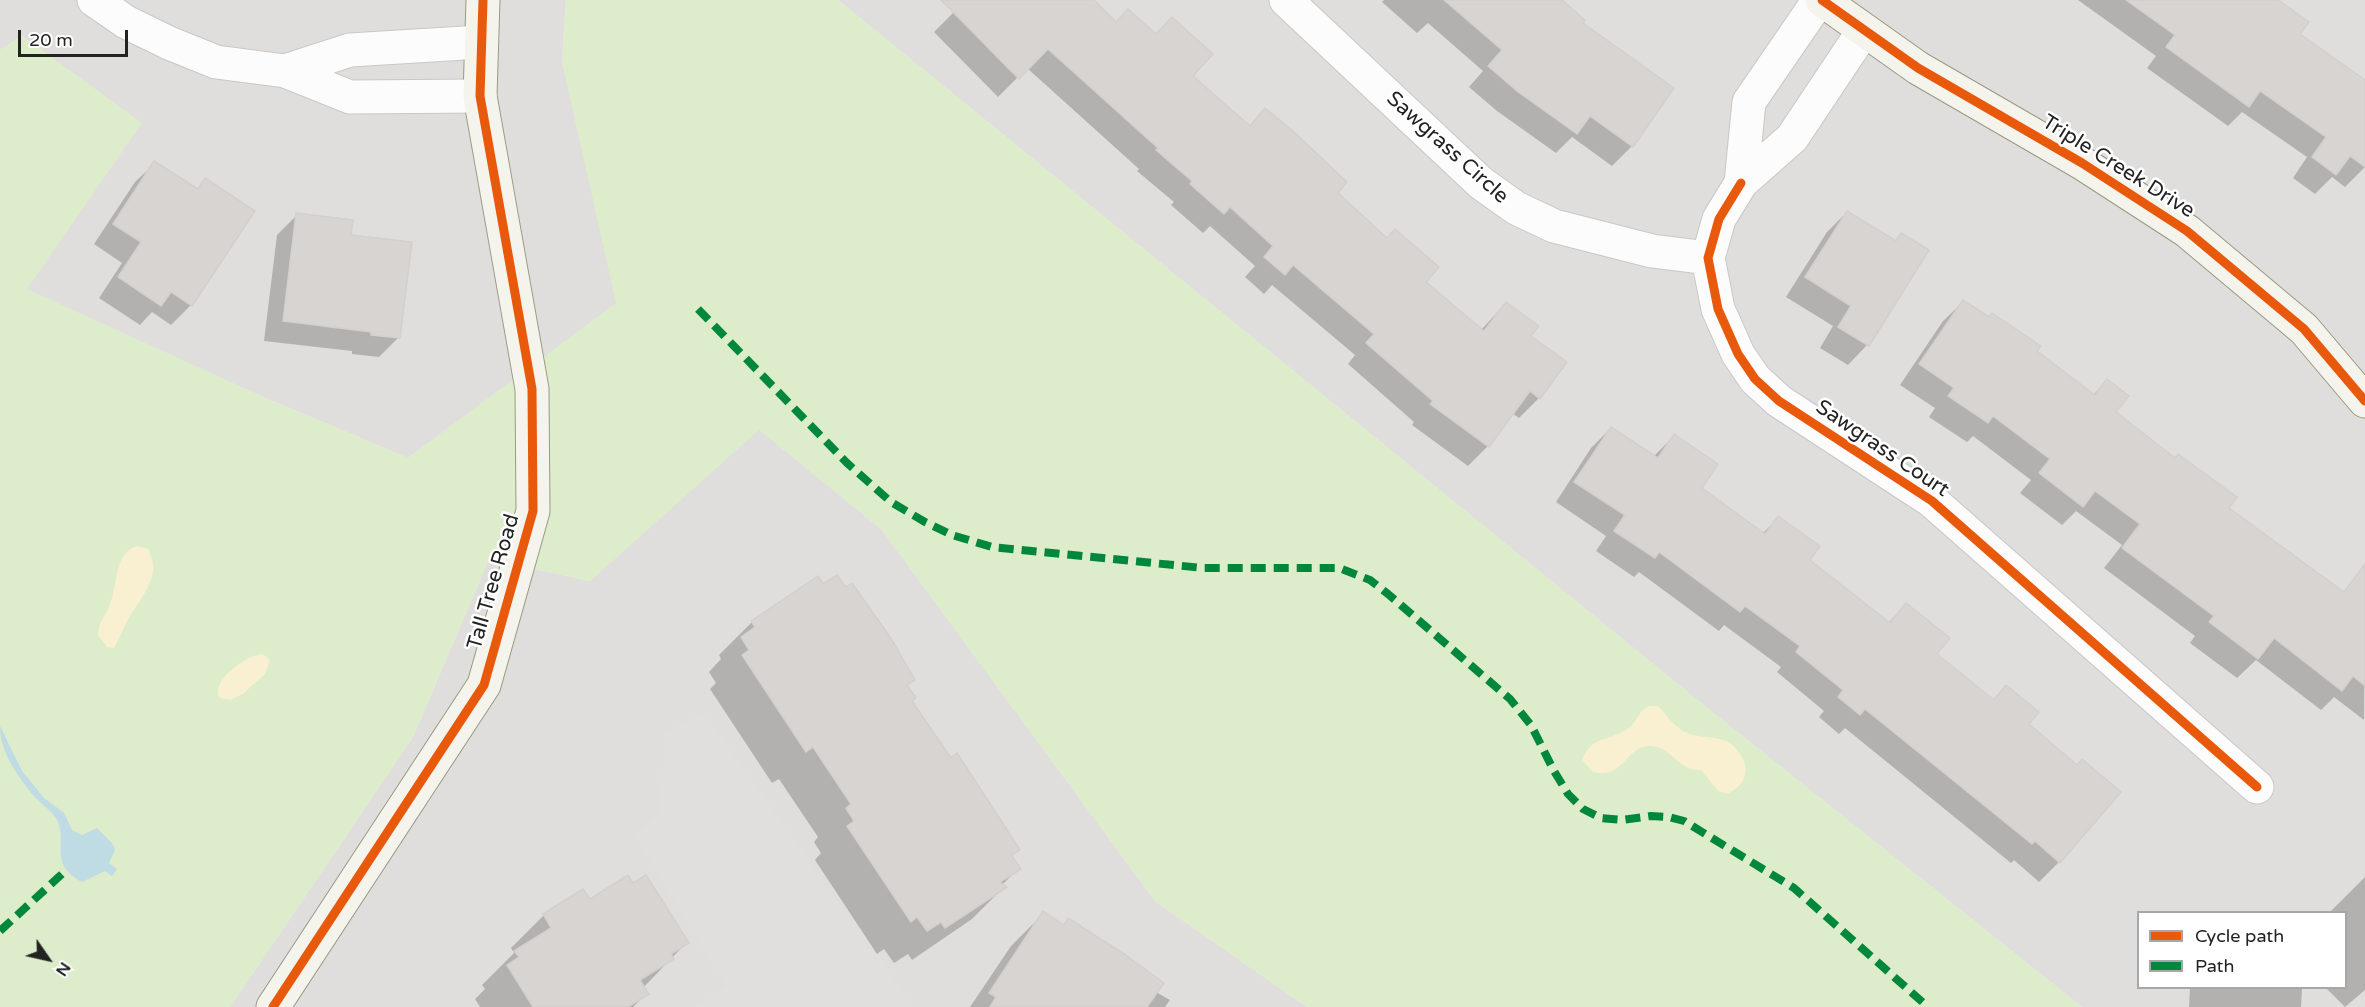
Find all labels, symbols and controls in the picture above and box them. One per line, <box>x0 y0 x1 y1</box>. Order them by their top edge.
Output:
scale bar <box>21 18 130 56</box>
text: 20 m <box>29 29 73 51</box>
street label: Sawgrass Circle <box>1381 87 1513 209</box>
street label: Triple Creek Drive <box>2037 110 2199 224</box>
street label: Sawgrass Court <box>1810 395 1954 503</box>
street label: Tall Tree Road <box>463 511 525 653</box>
legend <box>2137 911 2347 989</box>
text: Cycle path <box>2195 925 2284 947</box>
north arrow <box>18 929 78 989</box>
text: Path <box>2195 955 2234 977</box>
text: N <box>51 958 75 980</box>

